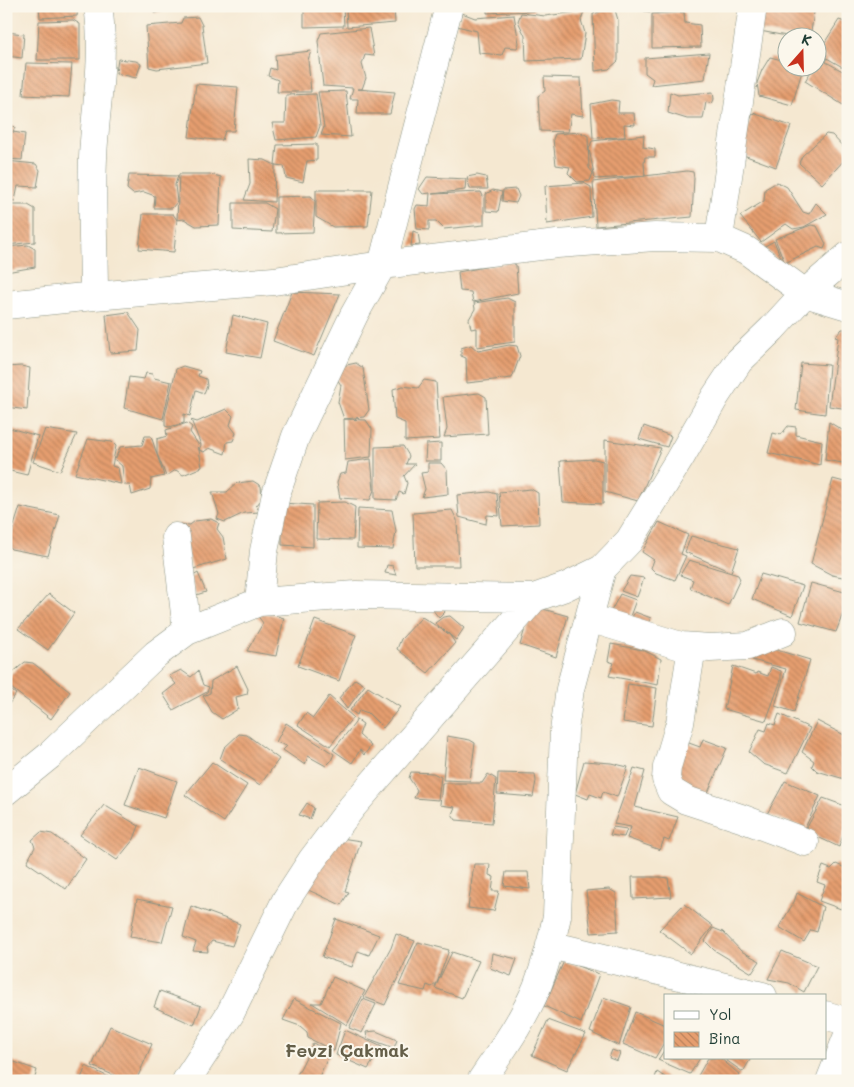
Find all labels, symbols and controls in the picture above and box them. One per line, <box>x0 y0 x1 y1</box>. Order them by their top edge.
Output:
north arrow <box>776 28 826 78</box>
text: K <box>799 29 814 50</box>
legend <box>664 994 826 1060</box>
text: Yol <box>709 1004 732 1024</box>
text: Bina <box>709 1028 741 1048</box>
district label: Fevzi Çakmak <box>285 1038 409 1062</box>

